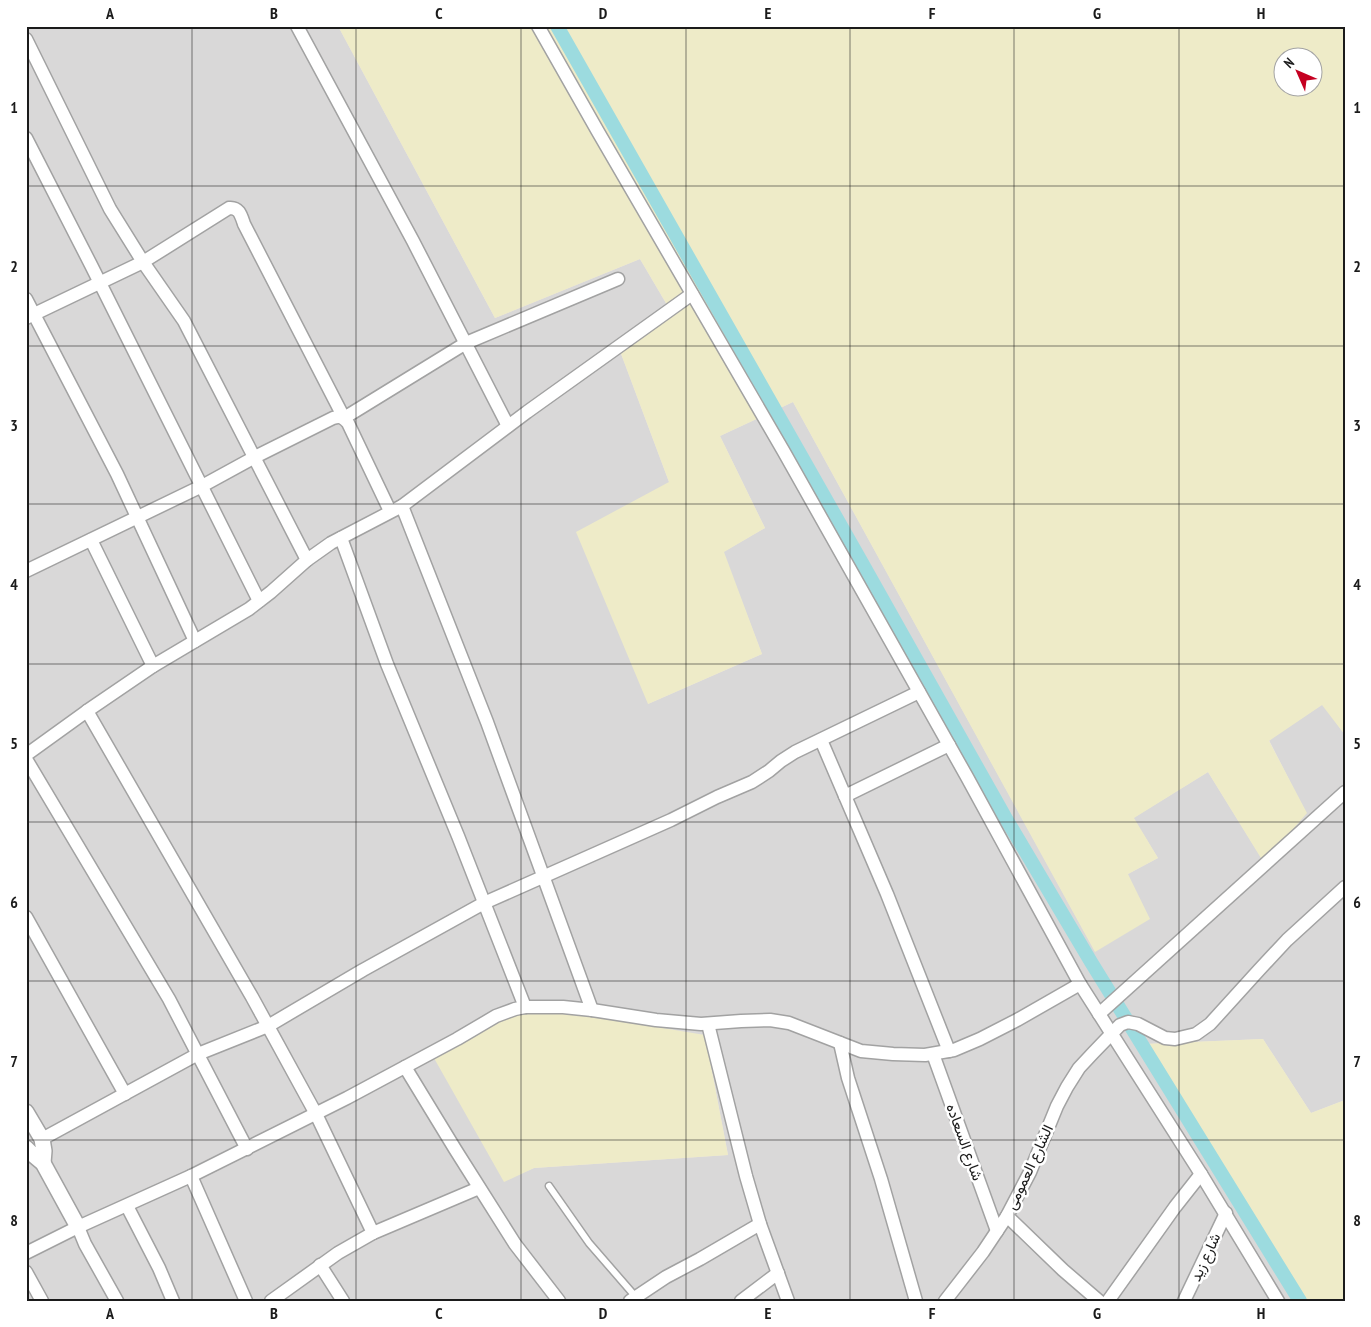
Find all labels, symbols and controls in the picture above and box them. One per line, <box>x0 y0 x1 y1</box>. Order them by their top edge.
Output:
text: A <box>105 3 115 23</box>
text: B <box>270 3 278 23</box>
text: C <box>435 3 443 23</box>
text: D <box>599 3 608 23</box>
text: E <box>765 3 772 23</box>
text: F <box>929 3 936 23</box>
text: G <box>1093 3 1101 23</box>
text: H <box>1257 3 1265 23</box>
north arrow <box>1274 48 1324 98</box>
text: N <box>1280 54 1298 72</box>
text: 1 <box>10 97 18 117</box>
text: 1 <box>1353 97 1361 117</box>
text: 2 <box>10 256 18 276</box>
text: 2 <box>1353 256 1361 276</box>
text: 3 <box>10 415 18 435</box>
text: 3 <box>1353 415 1361 435</box>
text: 4 <box>10 574 18 594</box>
text: 4 <box>1353 574 1361 594</box>
text: 5 <box>10 733 18 753</box>
text: 5 <box>1353 733 1361 753</box>
text: 6 <box>10 892 18 912</box>
text: 6 <box>1353 892 1361 912</box>
text: 7 <box>10 1051 18 1071</box>
text: 7 <box>1353 1051 1361 1071</box>
street label: شارع السعاده <box>940 1101 988 1184</box>
street label: الشارع العمومى <box>1001 1121 1059 1213</box>
text: 8 <box>10 1210 18 1230</box>
text: 8 <box>1353 1210 1361 1230</box>
street label: شارع زيد <box>1186 1230 1226 1285</box>
text: A <box>105 1303 115 1323</box>
text: B <box>270 1303 278 1323</box>
text: C <box>435 1303 443 1323</box>
text: D <box>599 1303 608 1323</box>
text: E <box>765 1303 772 1323</box>
text: F <box>929 1303 936 1323</box>
text: G <box>1093 1303 1101 1323</box>
text: H <box>1257 1303 1265 1323</box>

